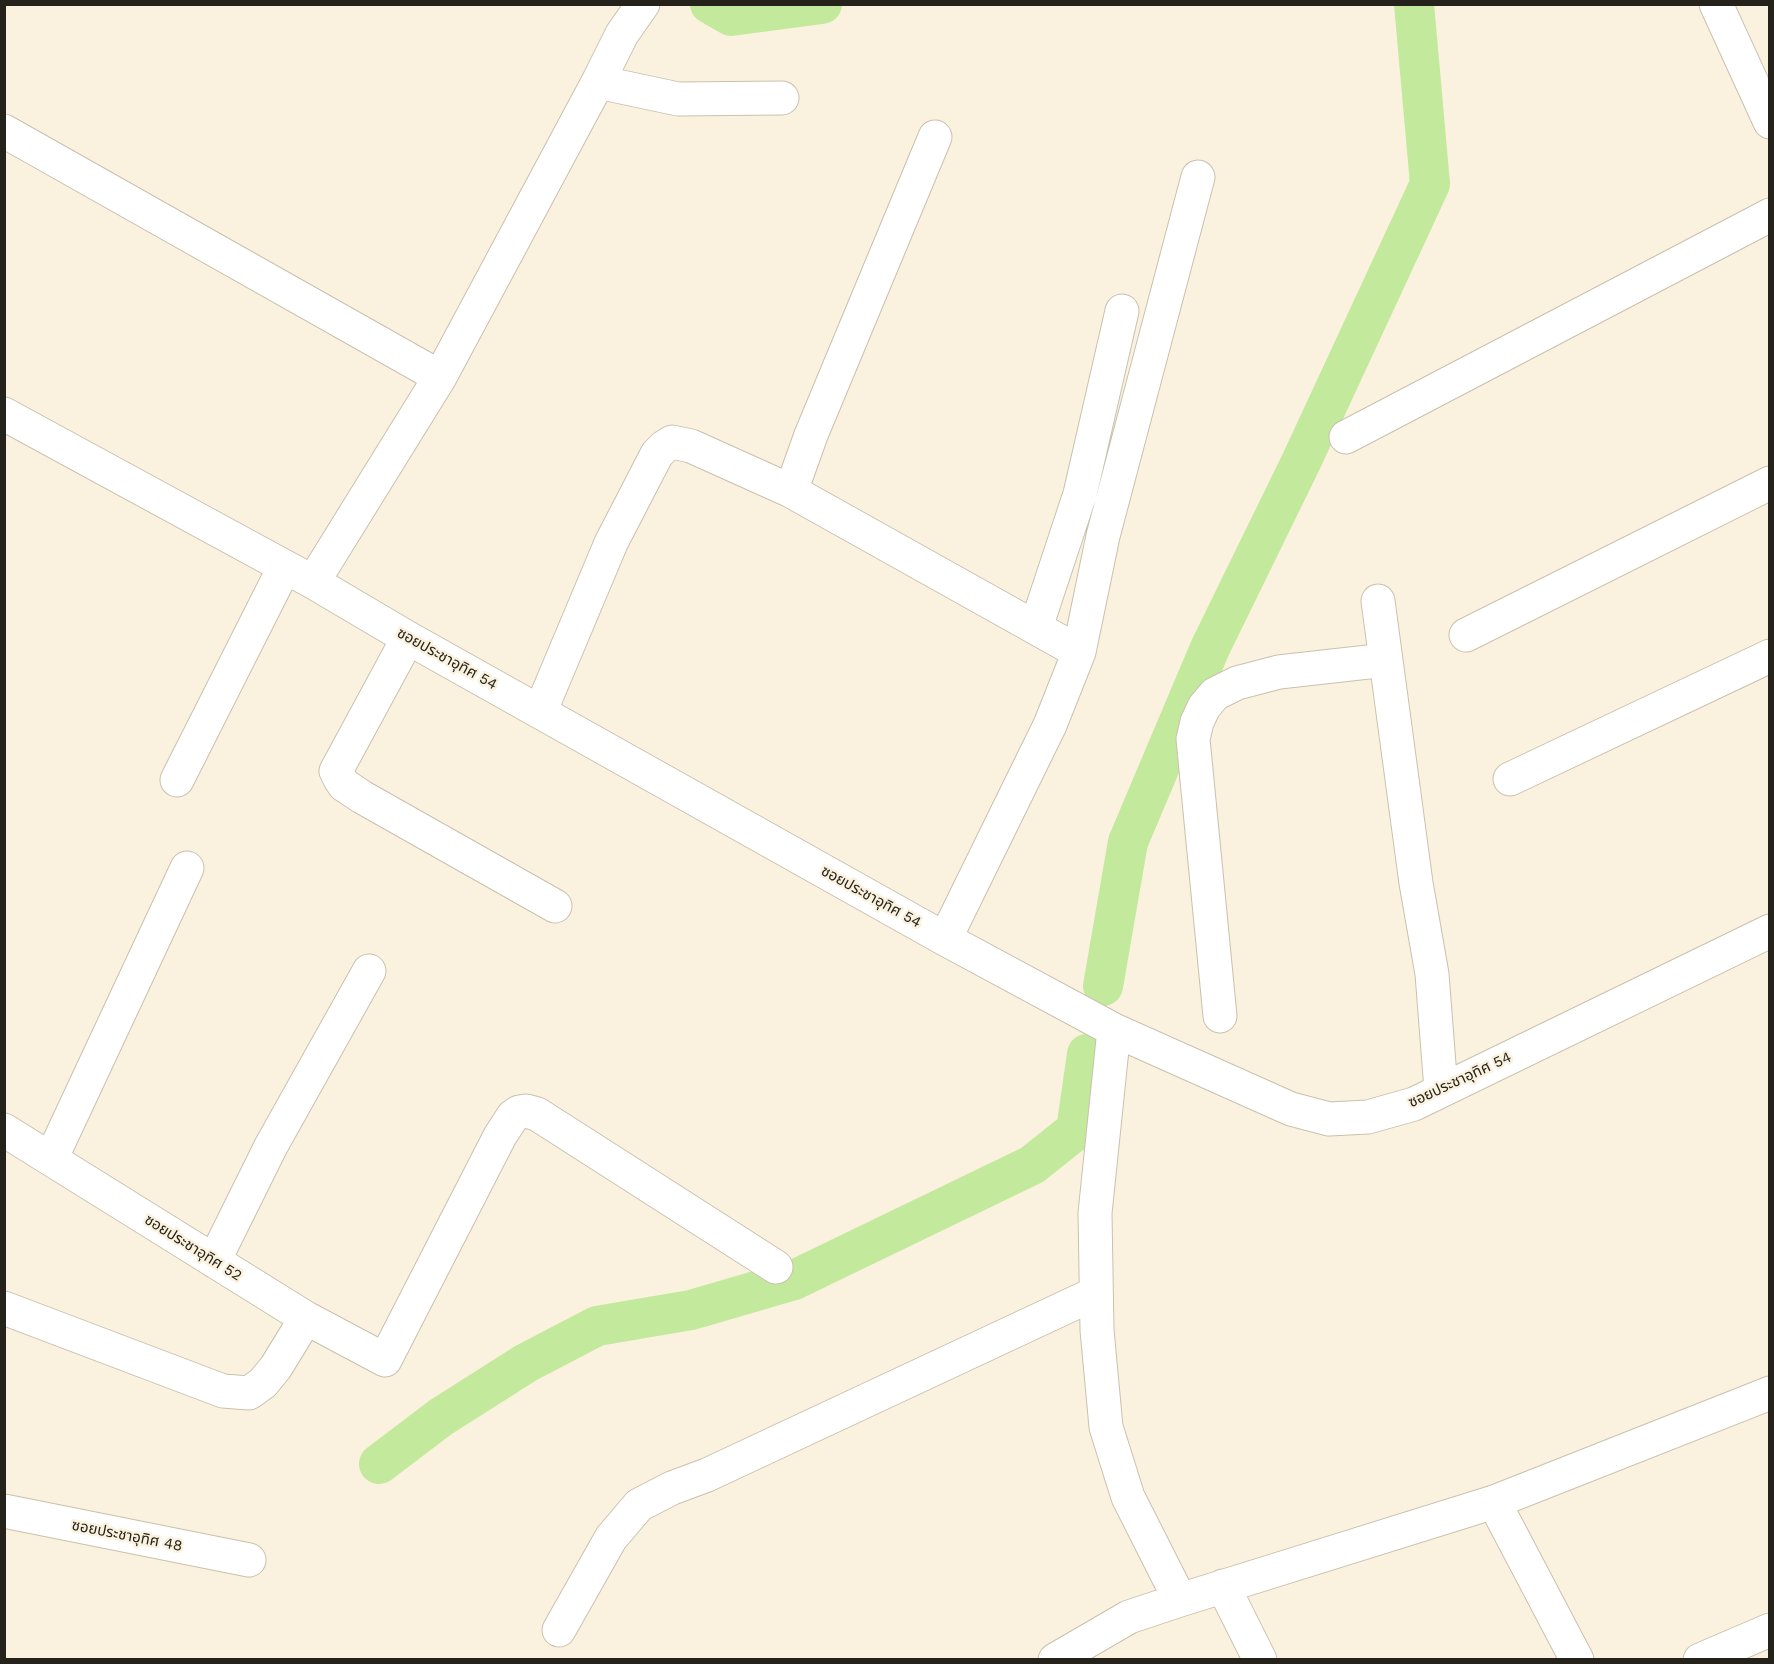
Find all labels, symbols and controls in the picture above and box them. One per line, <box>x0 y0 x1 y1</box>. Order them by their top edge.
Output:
street label: ซอยประชาอุทิศ 54 <box>394 624 500 694</box>
street label: ซอยประชาอุทิศ 54 <box>818 862 924 932</box>
street label: ซอยประชาอุทิศ 54 <box>1406 1048 1514 1112</box>
street label: ซอยประชาอุทิศ 52 <box>141 1211 245 1285</box>
street label: ซอยประชาอุทิศ 48 <box>70 1516 184 1556</box>

